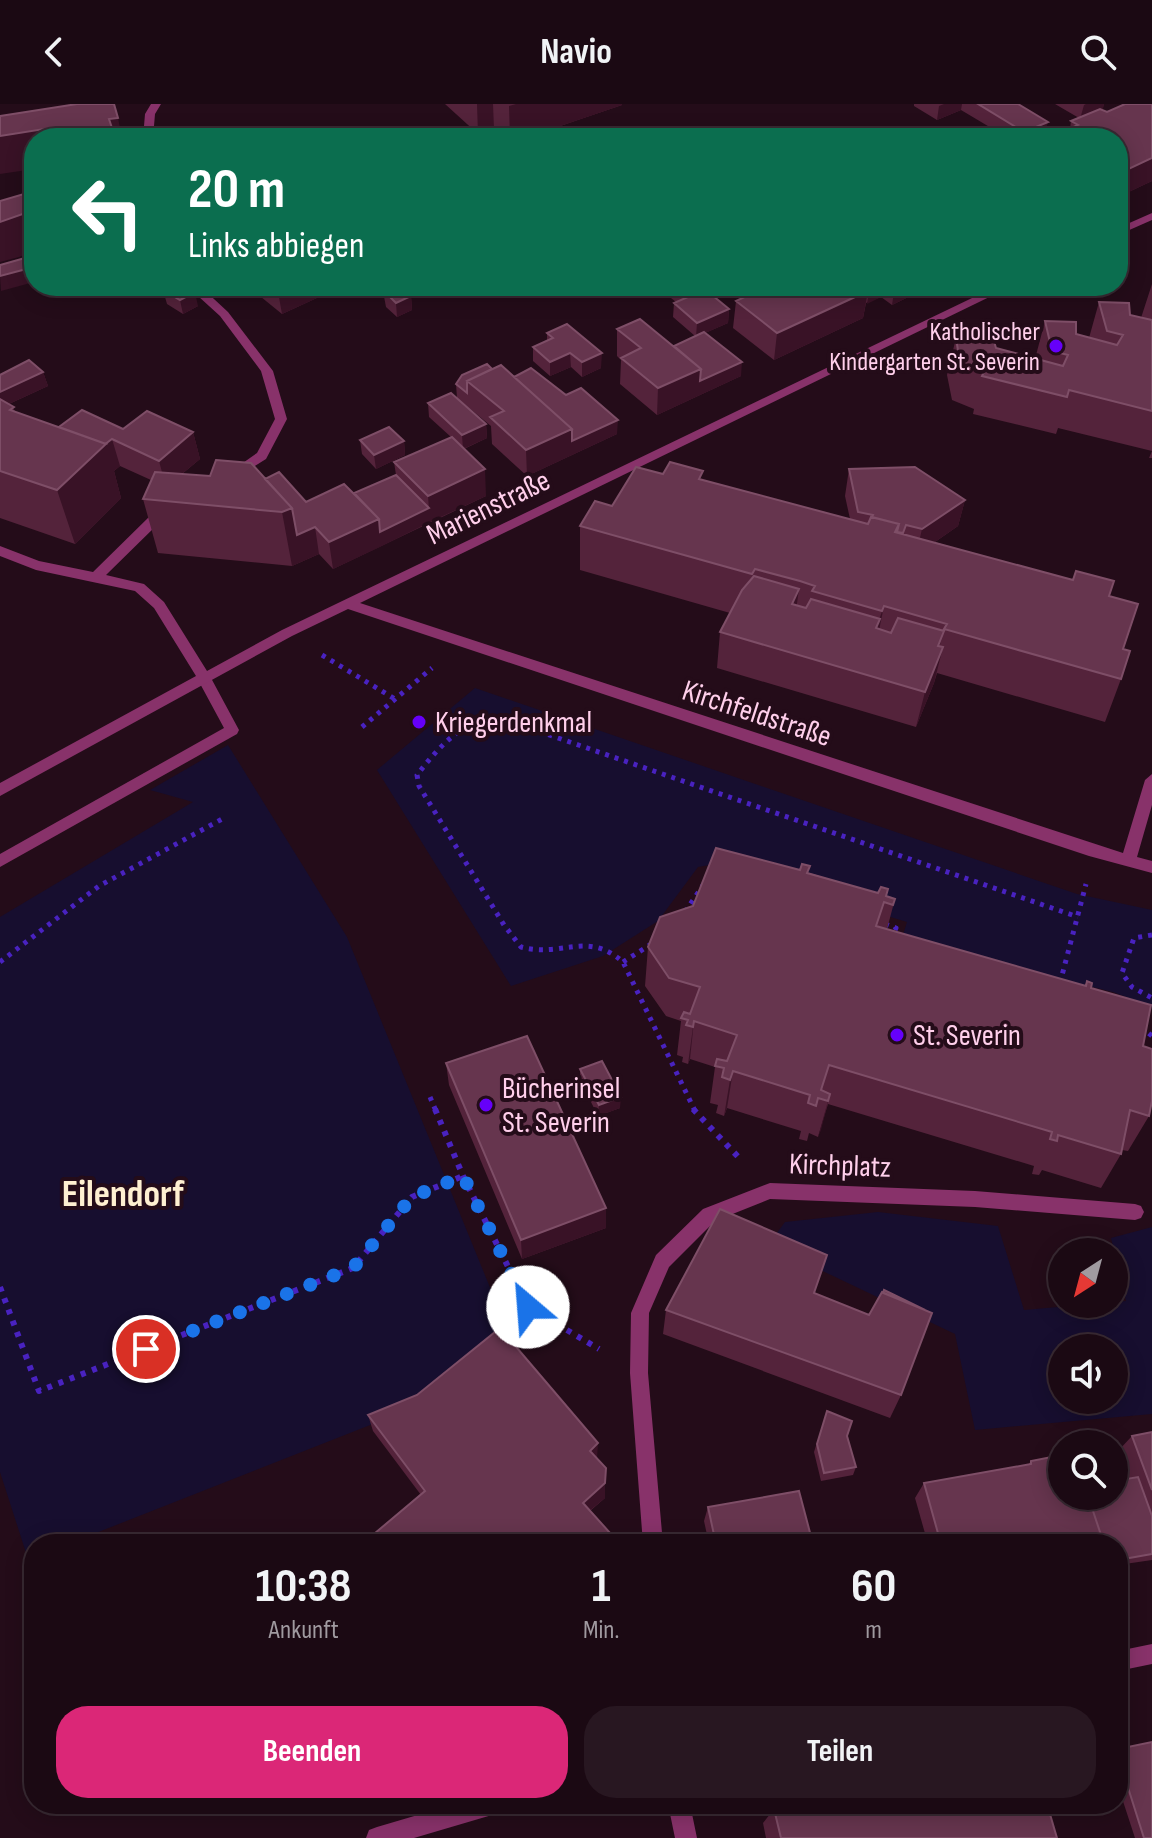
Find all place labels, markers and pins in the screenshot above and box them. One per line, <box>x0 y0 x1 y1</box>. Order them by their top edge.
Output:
place label: Katholischer Kindergarten St. Severin <box>829 317 1041 378</box>
marker: Katholischer Kindergarten St. Severin <box>1047 337 1065 355</box>
place label: Kriegerdenkmal <box>435 705 592 741</box>
marker: Kriegerdenkmal <box>410 713 428 731</box>
place label: St. Severin <box>913 1018 1021 1054</box>
marker: St. Severin <box>888 1026 906 1044</box>
place label: Bücherinsel St. Severin <box>502 1071 620 1141</box>
marker: Bücherinsel St. Severin <box>477 1096 495 1114</box>
pin <box>112 1315 180 1383</box>

